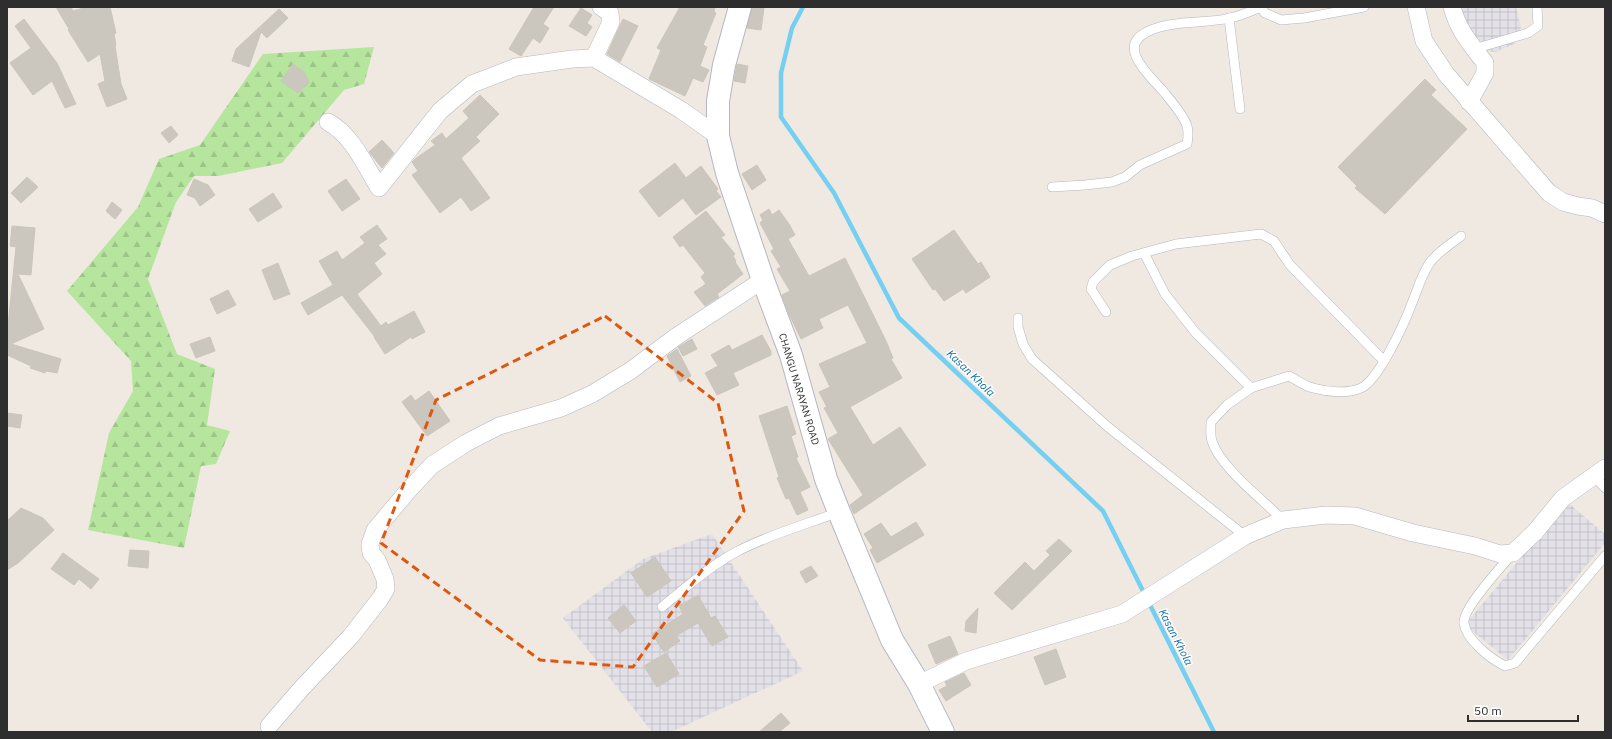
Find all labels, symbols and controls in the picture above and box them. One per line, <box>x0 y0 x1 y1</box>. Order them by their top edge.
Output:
street label: CHANGU NARAYAN ROAD <box>776 332 822 447</box>
water label: Kasan Khola <box>944 347 998 399</box>
water label: Kasan Khola <box>1156 606 1196 668</box>
scale bar <box>1468 697 1578 723</box>
text: 50 m <box>1474 703 1502 718</box>

